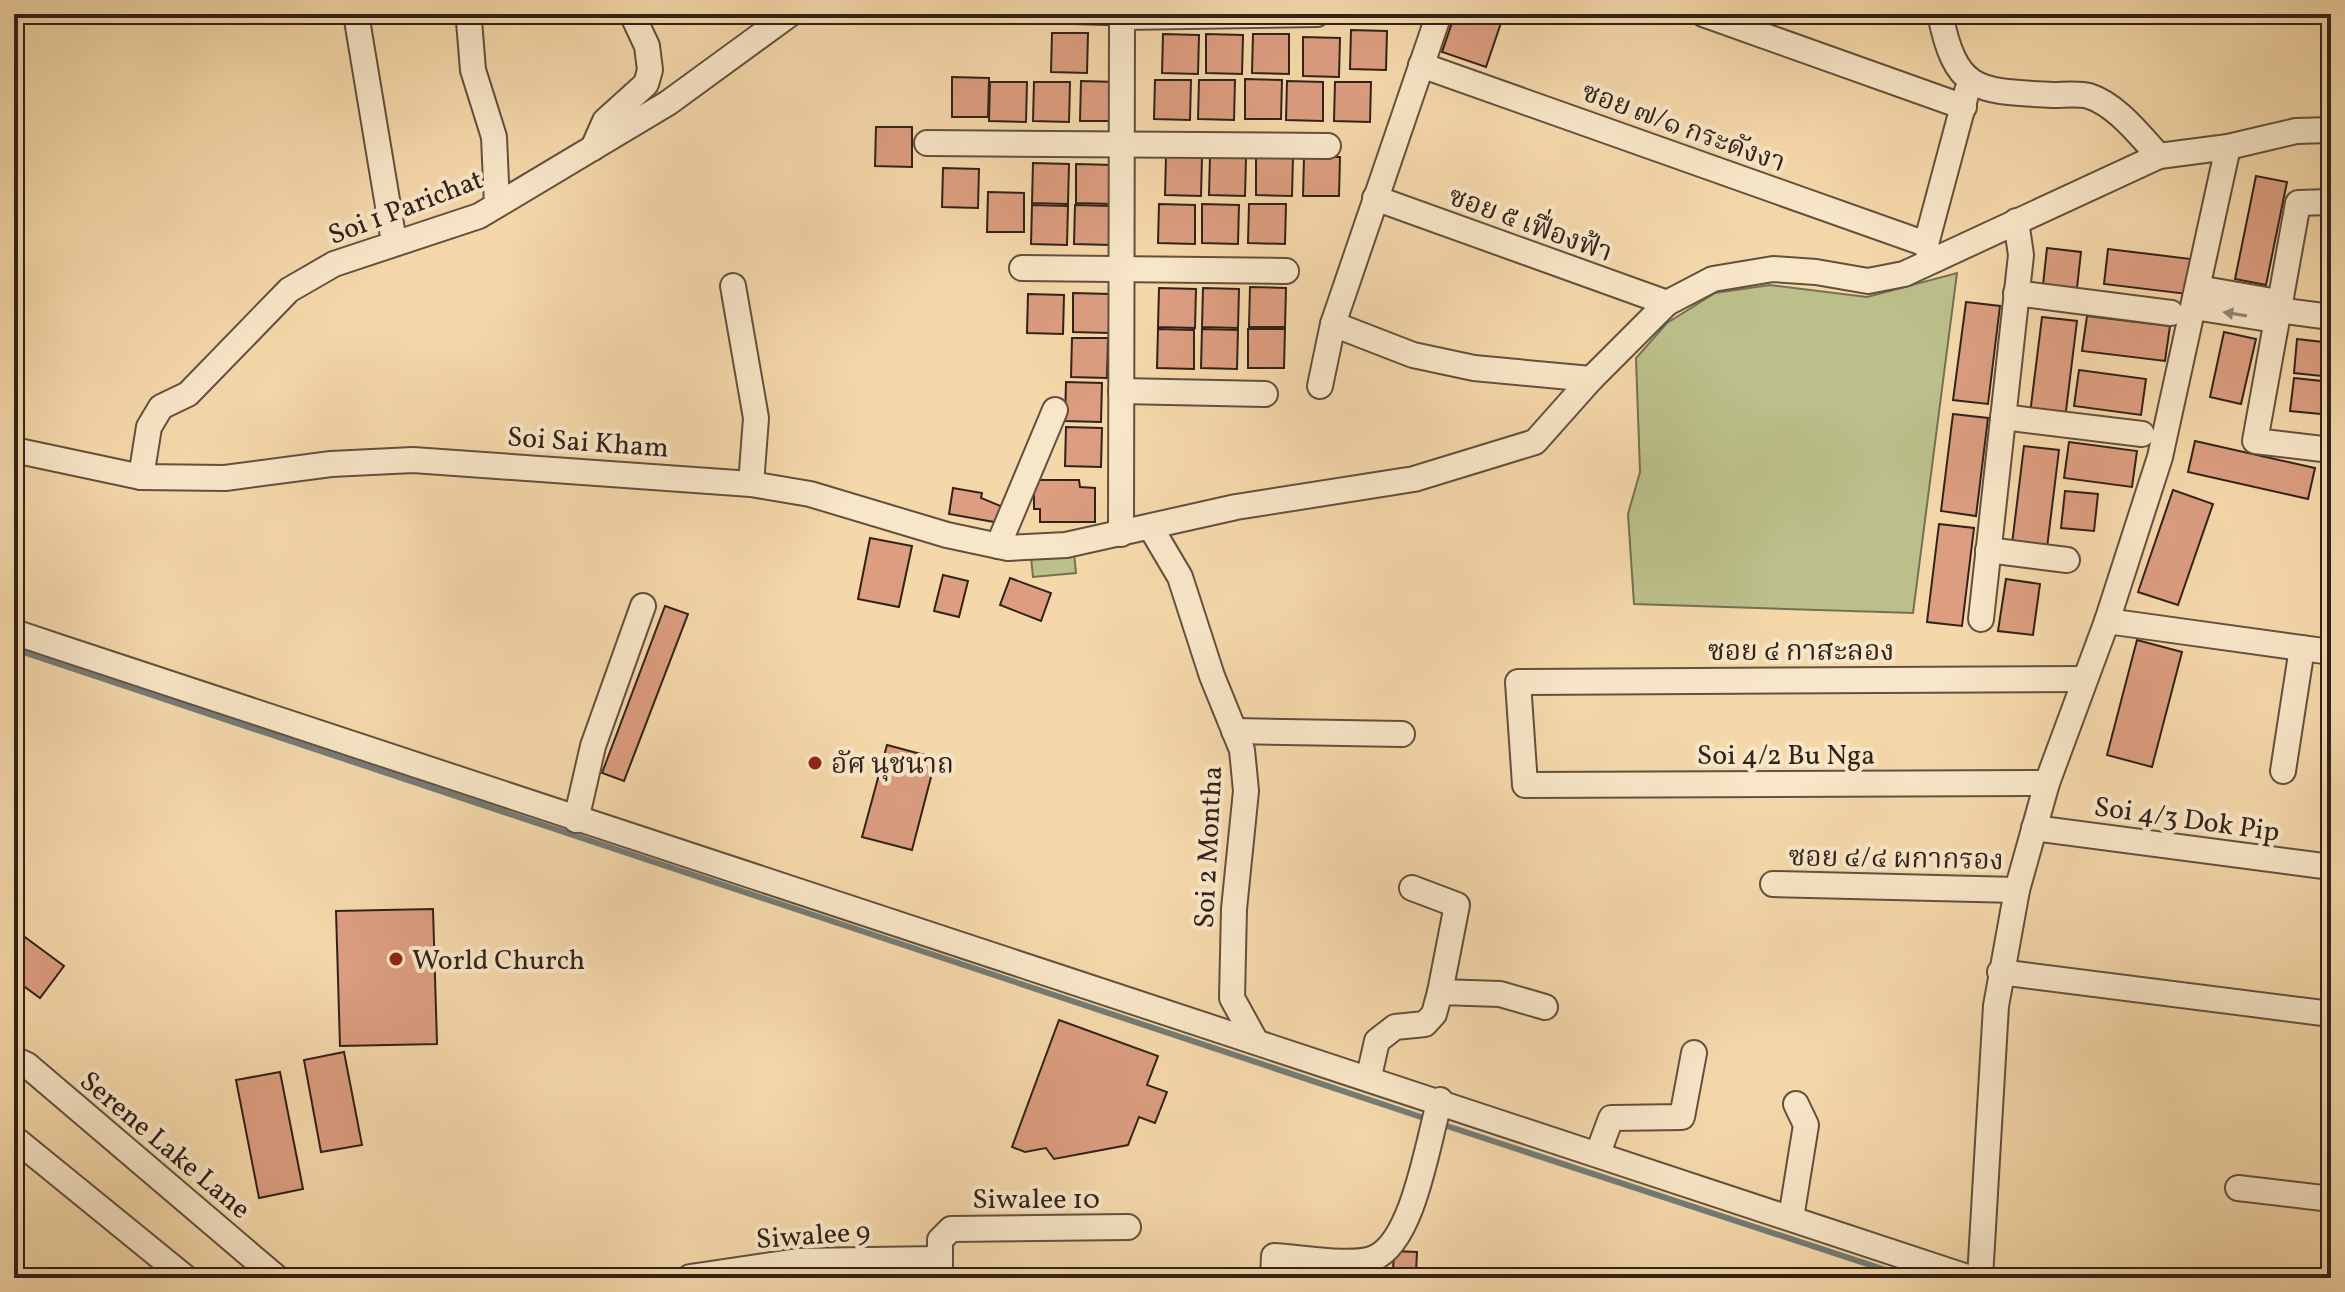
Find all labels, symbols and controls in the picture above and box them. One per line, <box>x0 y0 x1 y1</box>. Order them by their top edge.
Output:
street label: ซอย ๗/๑ กระดังงา <box>1576 73 1790 183</box>
street label: Soi 1 Parichat <box>323 161 489 256</box>
street label: ซอย ๕ เฟื่องฟ้า <box>1443 175 1619 273</box>
one-way arrow <box>2222 307 2247 319</box>
street label: Soi Sai Kham <box>506 418 670 469</box>
street label: ซอย ๔ กาสะลอง <box>1708 633 1894 672</box>
street label: Soi 4/2 Bu Nga <box>1697 737 1875 776</box>
place label: อัศ นุชนาถ <box>831 746 954 785</box>
marker: อัศ นุชนาถ <box>806 754 824 772</box>
street label: Soi 2 Montha <box>1186 765 1233 929</box>
street label: Soi 4/3 Dok Pip <box>2091 788 2282 853</box>
street label: ซอย ๔/๔ ผกากรอง <box>1788 838 2004 881</box>
place label: World Church <box>412 942 585 981</box>
marker: World Church <box>387 950 405 968</box>
street label: Serene Lake Lane <box>71 1063 258 1229</box>
street label: Siwalee 10 <box>972 1181 1100 1220</box>
street label: Siwalee 9 <box>755 1213 872 1260</box>

